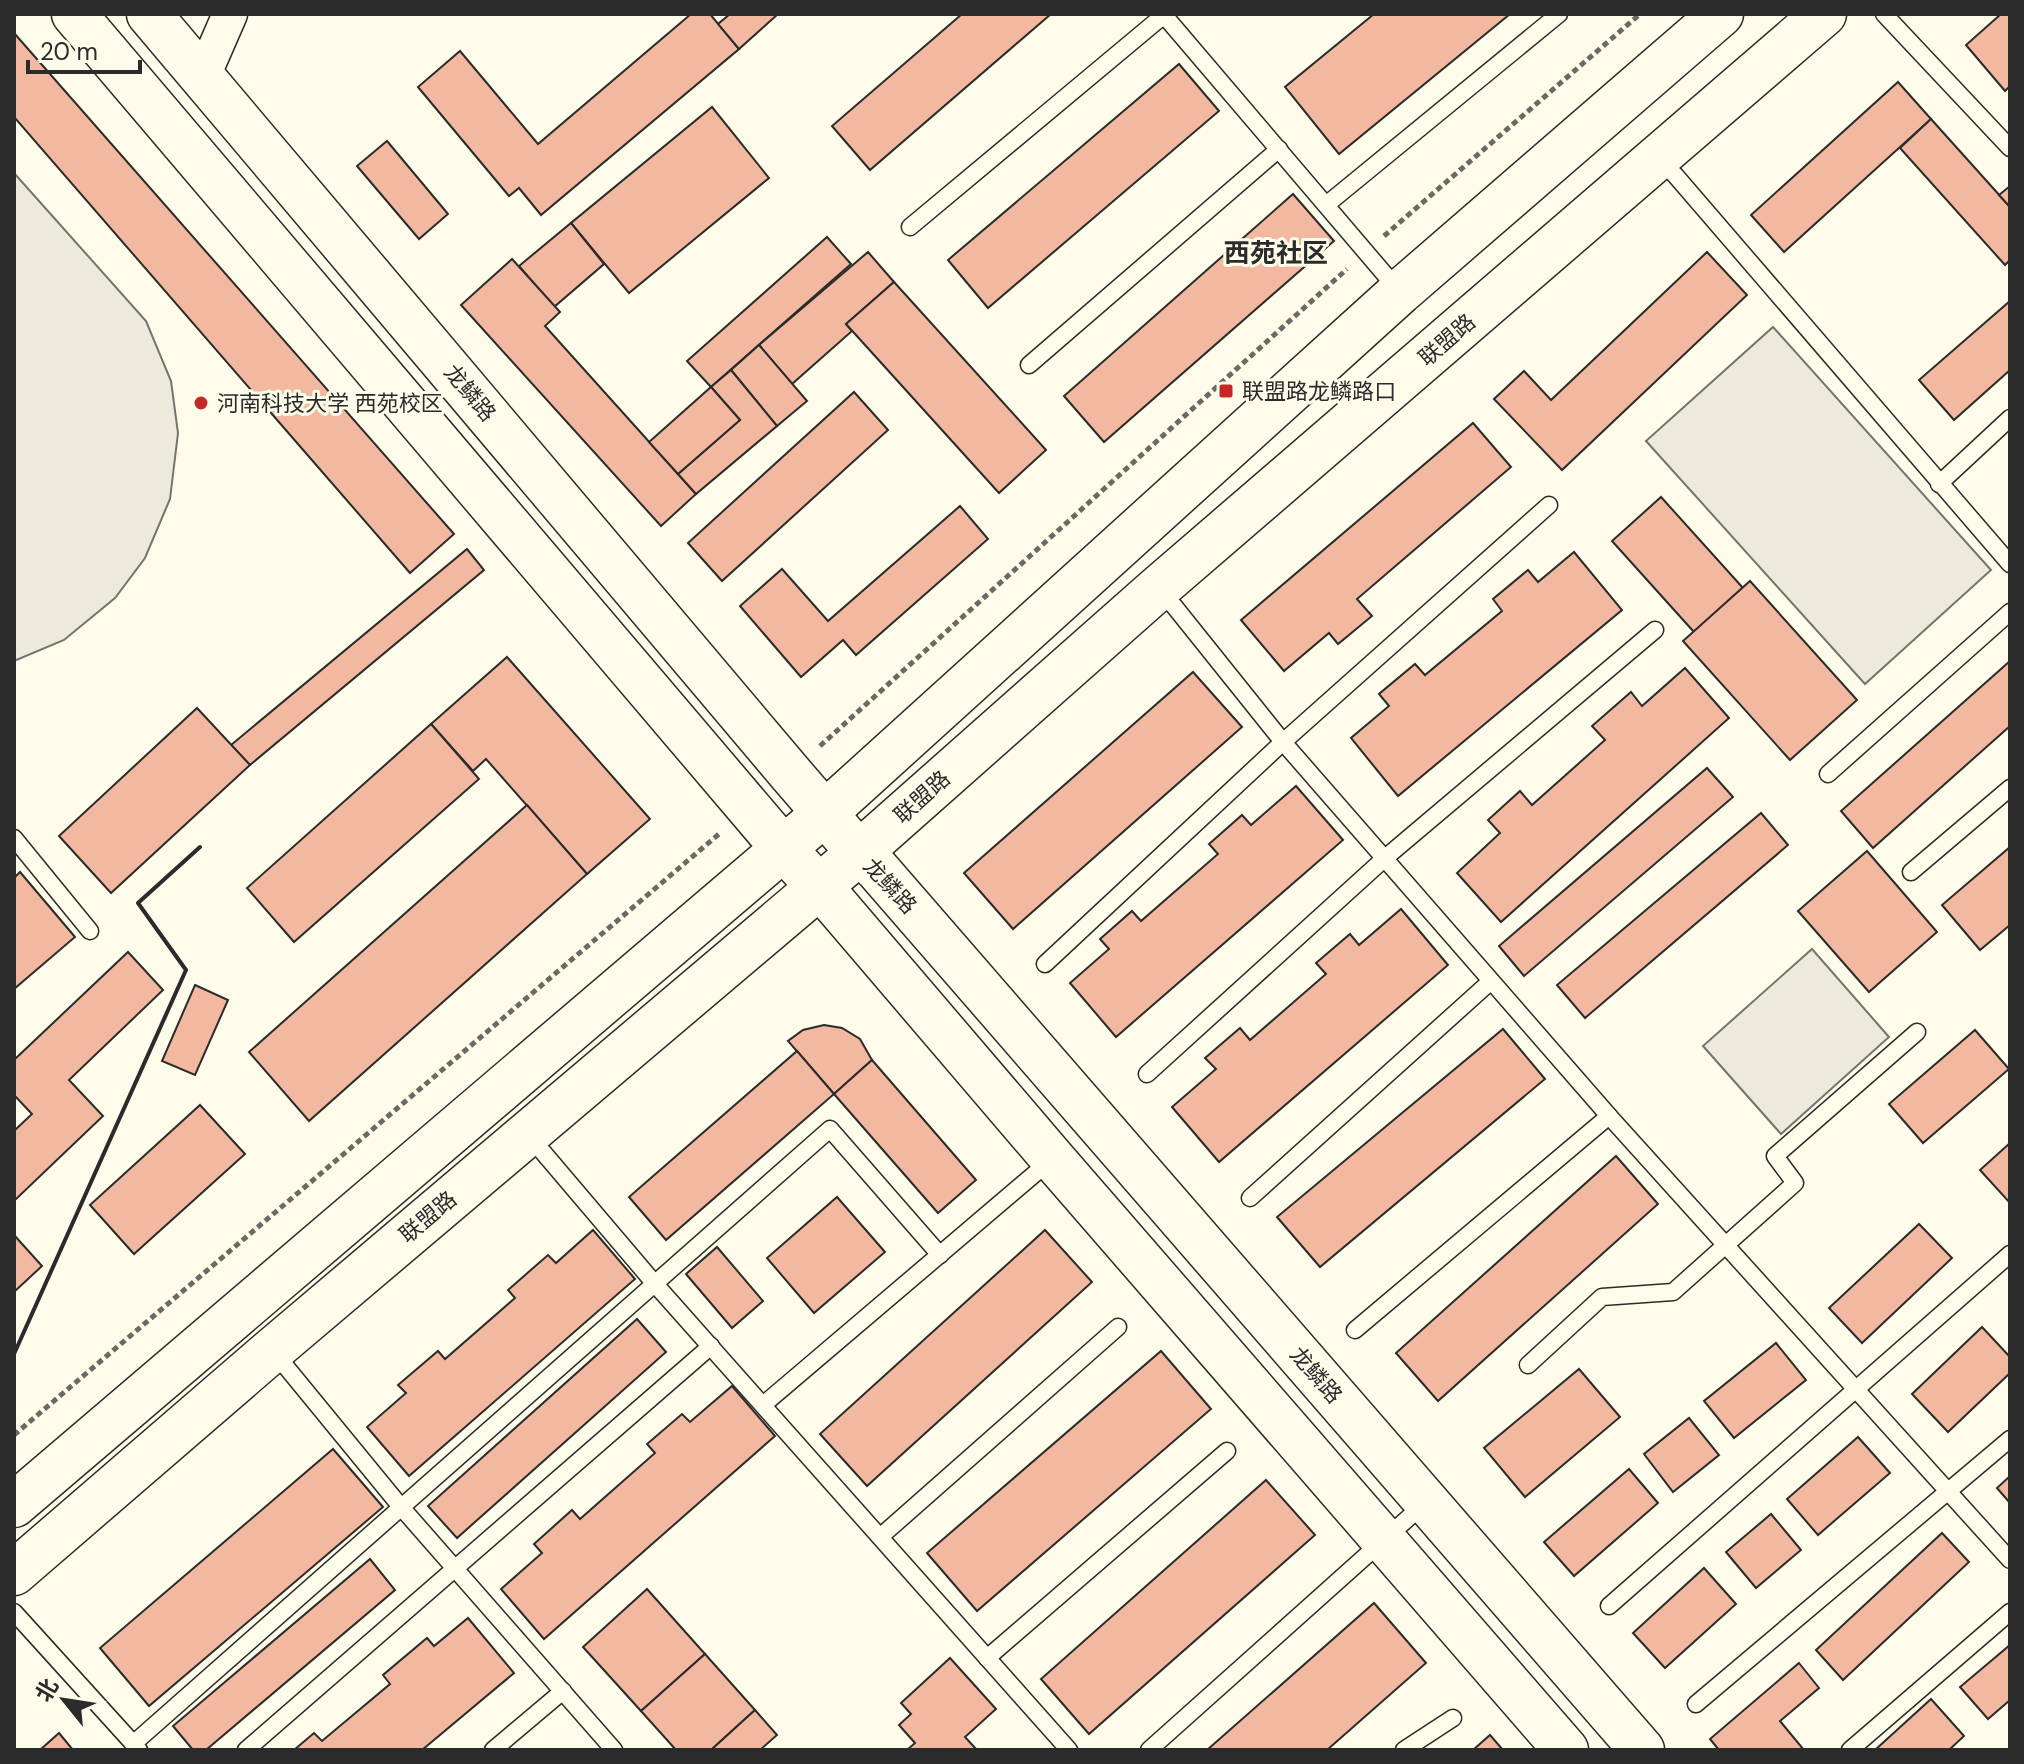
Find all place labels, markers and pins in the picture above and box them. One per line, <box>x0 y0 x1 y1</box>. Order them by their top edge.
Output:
place label: 联盟路龙鳞路口 <box>1242 377 1396 406</box>
marker: 联盟路龙鳞路口 <box>1217 382 1235 400</box>
place label: 河南科技大学 西苑校区 <box>217 389 443 418</box>
marker: 河南科技大学 西苑校区 <box>192 394 210 412</box>

